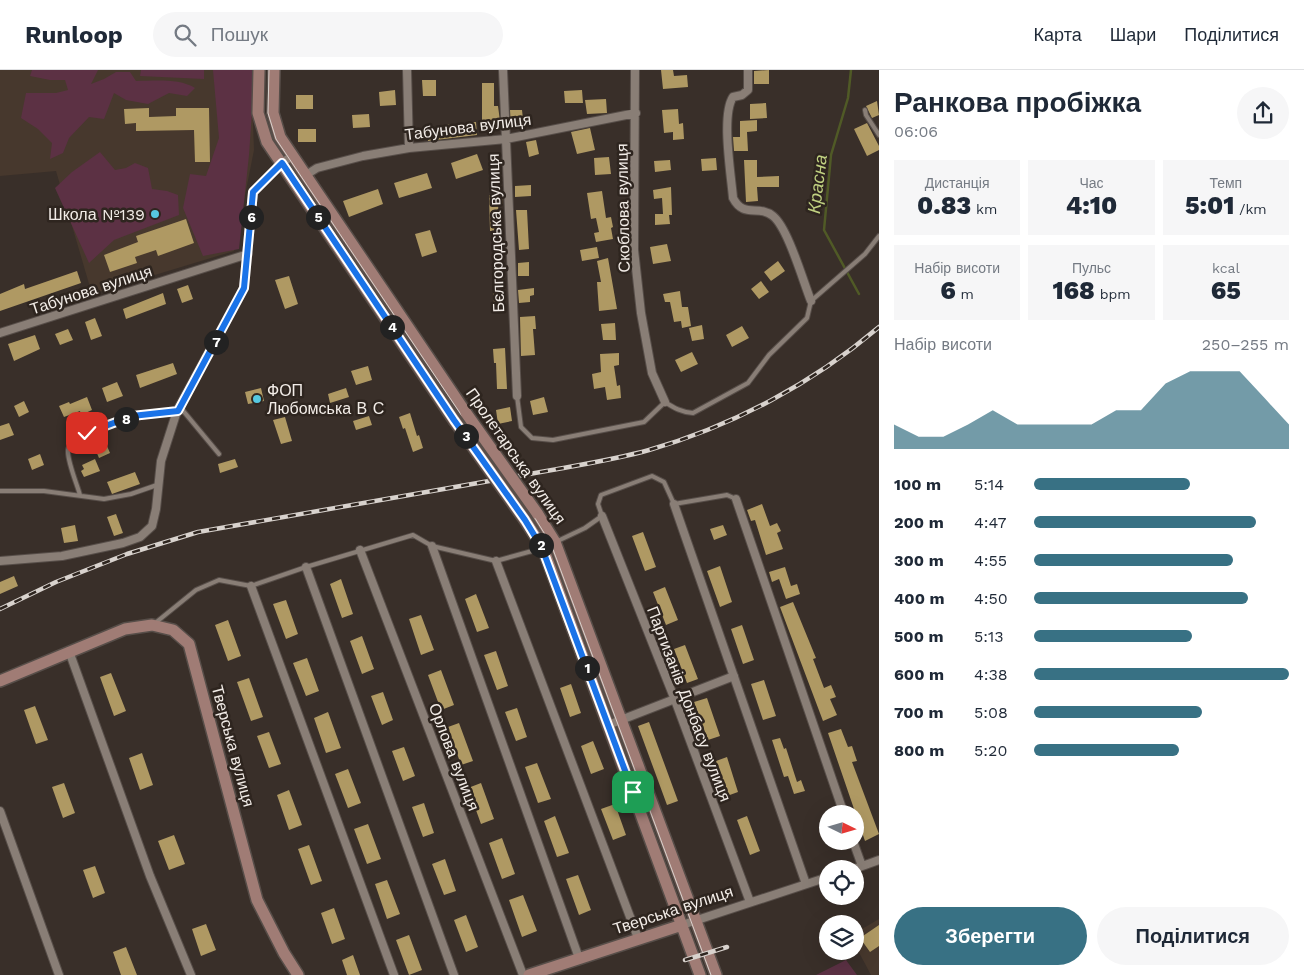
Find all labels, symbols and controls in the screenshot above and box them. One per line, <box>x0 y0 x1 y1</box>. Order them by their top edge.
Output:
search box <box>153 12 503 57</box>
text: Runloop <box>25 21 123 49</box>
icon: search <box>171 21 199 49</box>
text: Пошук <box>211 23 268 46</box>
text: Карта <box>1034 24 1082 45</box>
text: Шари <box>1110 24 1156 45</box>
text: Поділитися <box>1184 24 1279 45</box>
text: Ранкова пробіжка <box>894 86 1141 119</box>
button: share <box>1237 87 1289 139</box>
street label: Табунова вулиця <box>404 110 532 144</box>
text: 06:06 <box>894 122 938 141</box>
street label: Скоблова вулиця <box>612 143 634 273</box>
street label: Бєлгородська вулиця <box>484 153 508 313</box>
water label: Красна <box>803 153 831 215</box>
text: Дистанція <box>925 175 990 191</box>
text: Час <box>1079 175 1104 191</box>
text: Темп <box>1209 175 1242 191</box>
text: 0.83 <box>917 191 971 220</box>
text: 4:10 <box>1066 191 1117 220</box>
text: 5:01 <box>1185 191 1235 220</box>
text: km <box>971 201 997 217</box>
text: /km <box>1235 201 1267 217</box>
pin: 6 <box>238 204 264 230</box>
pin: 5 <box>306 204 330 230</box>
place label: Школа №139 <box>48 205 145 224</box>
marker: Школа №139 <box>149 208 161 220</box>
text: 6 <box>247 209 256 225</box>
text: 5 <box>314 209 323 225</box>
text: Набір висоти <box>914 260 1000 276</box>
text: Пульс <box>1072 260 1111 276</box>
text: kcal <box>1212 260 1240 276</box>
street label: Табунова вулиця <box>28 261 154 319</box>
text: 6 <box>940 276 956 305</box>
text: 168 <box>1052 276 1095 305</box>
text: 65 <box>1211 276 1241 305</box>
text: m <box>956 286 974 302</box>
text: bpm <box>1095 286 1131 302</box>
pin: 4 <box>380 314 404 340</box>
text: 4 <box>388 319 397 335</box>
pin: 7 <box>204 330 228 354</box>
text: 7 <box>212 334 221 350</box>
text: Набір висоти <box>894 335 992 354</box>
text: 250–255 m <box>1202 335 1289 354</box>
place label: ФОП Любомська В С <box>267 381 384 418</box>
street label: Пролетарська вулиця <box>462 384 570 528</box>
marker: ФОП Любомська В С <box>251 393 263 405</box>
pin: 8 <box>114 406 138 432</box>
text: 8 <box>122 411 131 427</box>
pin <box>66 412 108 454</box>
icon: check <box>73 419 101 447</box>
pin: 3 <box>454 424 478 448</box>
text: 3 <box>462 428 471 444</box>
text: 100 m <box>894 475 941 494</box>
text: 5:14 <box>974 475 1004 494</box>
text: 200 m <box>894 513 944 532</box>
text: 4:47 <box>974 513 1006 532</box>
pin: 2 <box>528 532 554 558</box>
text: 2 <box>537 537 546 553</box>
text: 300 m <box>894 551 944 570</box>
text: 4:55 <box>974 551 1007 570</box>
text: 400 m <box>894 589 945 608</box>
text: 4:50 <box>974 589 1008 608</box>
street label: Партизанів Донбасу вулиця <box>643 604 735 804</box>
text: 500 m <box>894 627 944 646</box>
text: 5:13 <box>974 627 1004 646</box>
pin: 1 <box>574 656 600 680</box>
text: 1 <box>584 660 591 676</box>
text: 600 m <box>894 665 944 684</box>
text: 4:38 <box>974 665 1008 684</box>
street label: Тверська вулиця <box>208 683 258 809</box>
street label: Орлова вулиця <box>425 700 483 814</box>
text: 700 m <box>894 703 944 722</box>
text: 5:08 <box>974 703 1008 722</box>
text: 800 m <box>894 741 944 760</box>
text: 5:20 <box>974 741 1007 760</box>
pin <box>612 771 654 813</box>
icon: arrive <box>619 778 647 806</box>
north arrow <box>819 805 864 850</box>
map controls <box>819 805 864 960</box>
button: locate <box>819 860 864 905</box>
street label: Тверська вулиця <box>611 882 735 938</box>
button: Зберегти <box>894 907 1087 965</box>
button: Поділитися <box>1097 907 1289 965</box>
button: layers <box>819 915 864 960</box>

